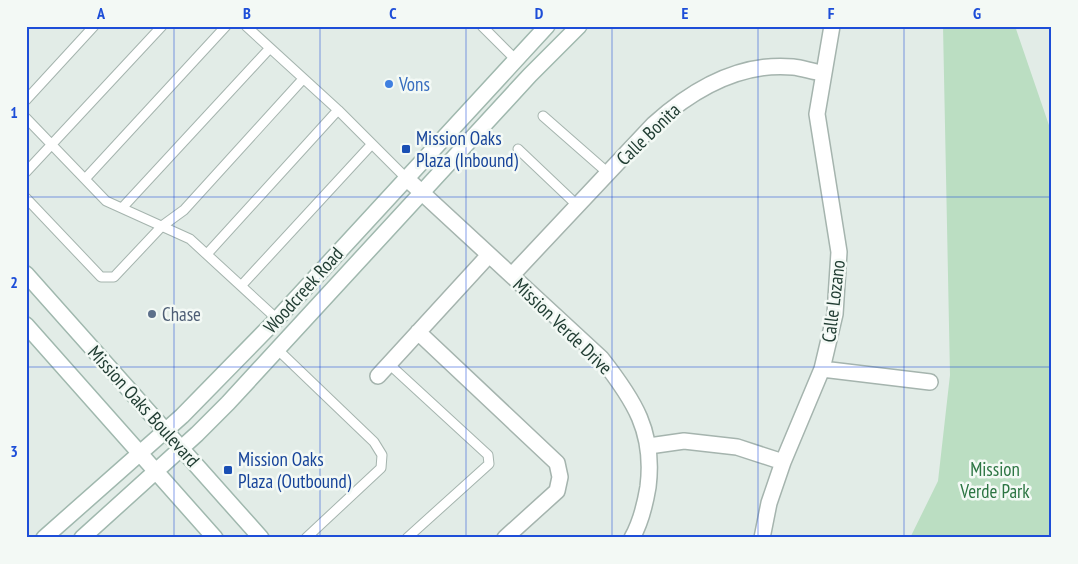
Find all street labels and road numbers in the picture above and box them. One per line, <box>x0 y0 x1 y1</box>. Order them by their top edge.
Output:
street label: Calle Bonita <box>611 98 685 170</box>
street label: Woodcreek Road <box>258 242 348 338</box>
street label: Calle Lozano <box>816 258 850 344</box>
street label: Mission Verde Drive <box>508 273 618 379</box>
street label: Mission Oaks Boulevard <box>83 340 205 472</box>

